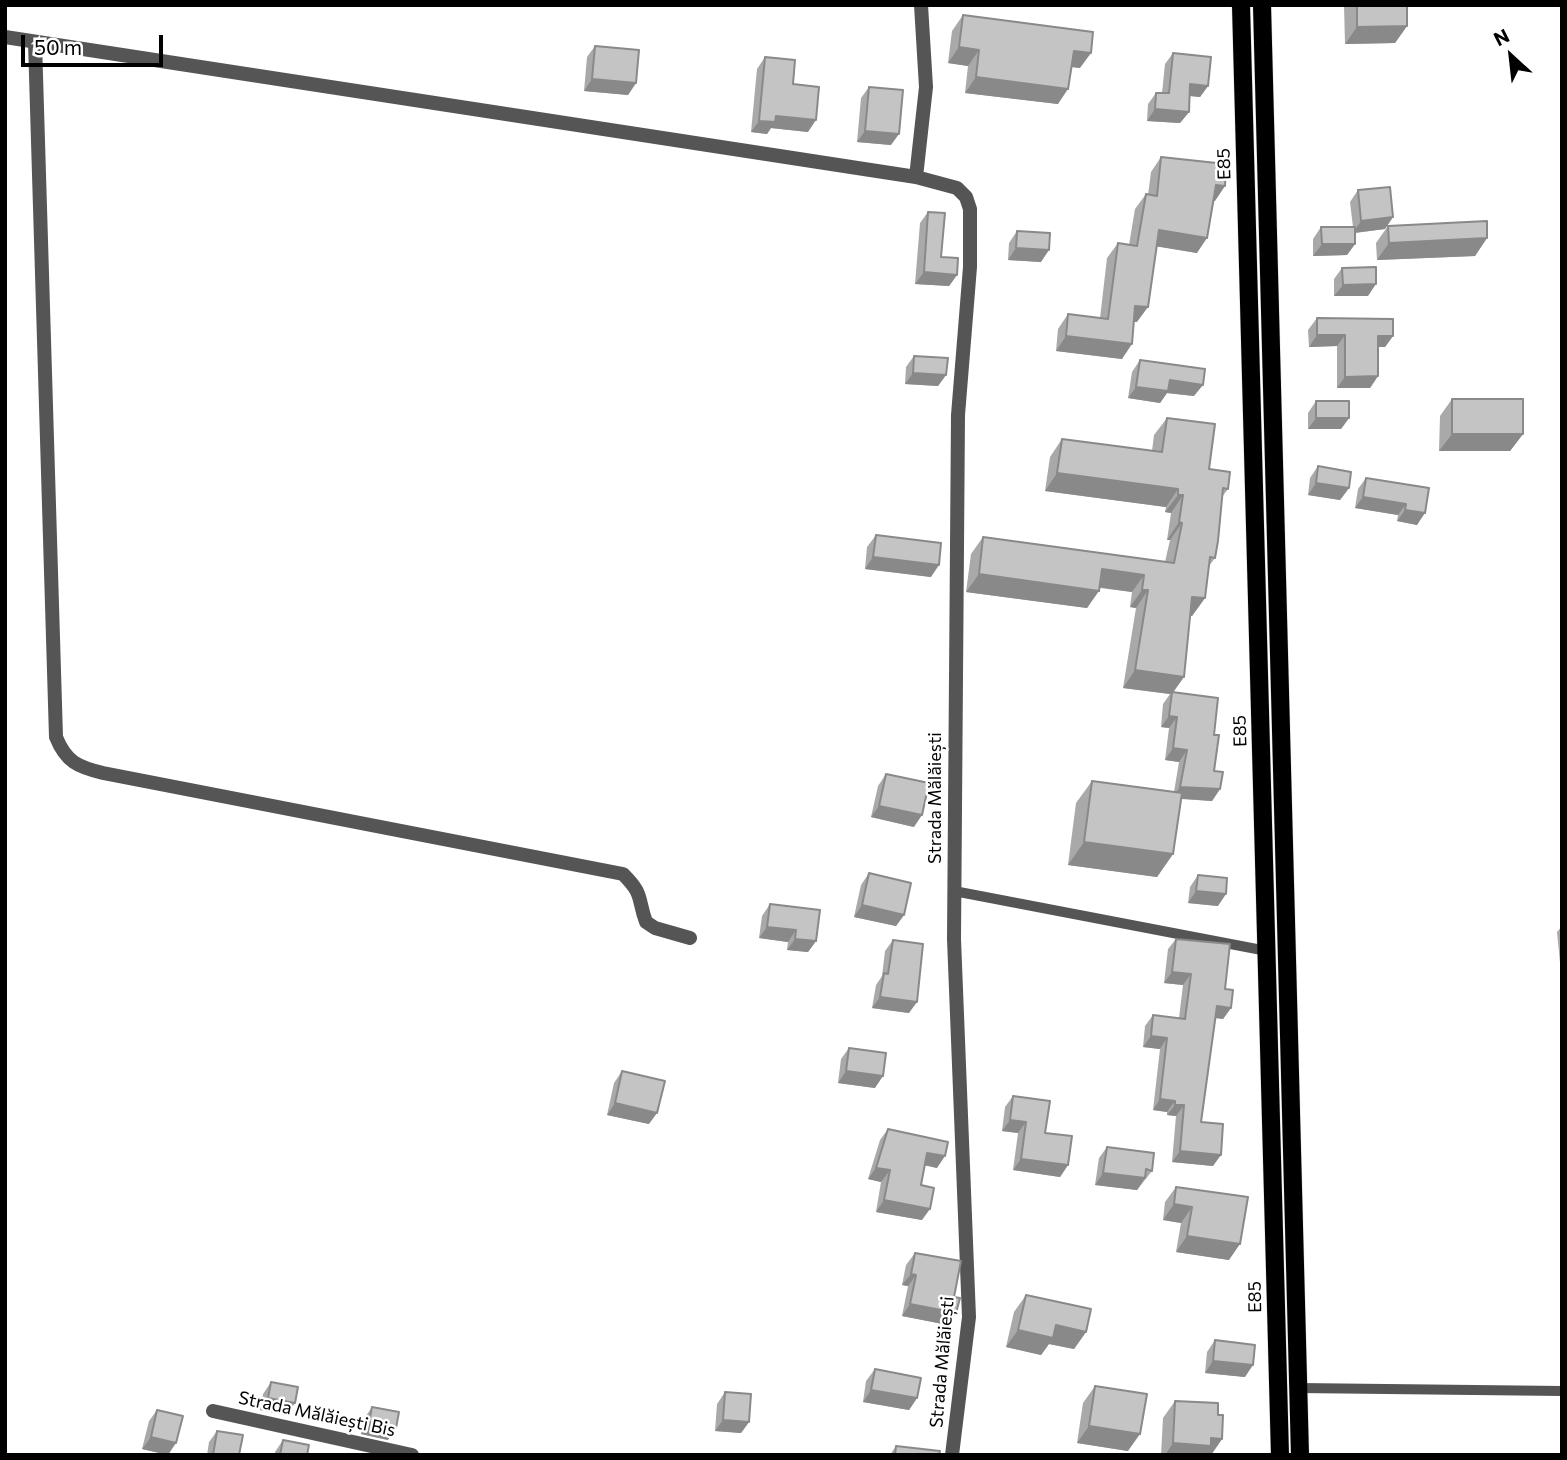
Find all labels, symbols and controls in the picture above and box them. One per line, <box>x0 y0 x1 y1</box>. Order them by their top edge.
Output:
scale bar <box>24 21 166 65</box>
north arrow <box>1476 21 1546 91</box>
text: N <box>1490 23 1513 50</box>
text: 50 m <box>34 34 82 59</box>
street label: E85 <box>1213 148 1235 180</box>
street label: E85 <box>1229 715 1251 747</box>
street label: Strada Mălăiești <box>924 732 946 864</box>
street label: E85 <box>1244 1281 1266 1313</box>
street label: Strada Mălăiești <box>925 1295 959 1429</box>
street label: Strada Mălăiești Bis <box>237 1387 397 1441</box>

